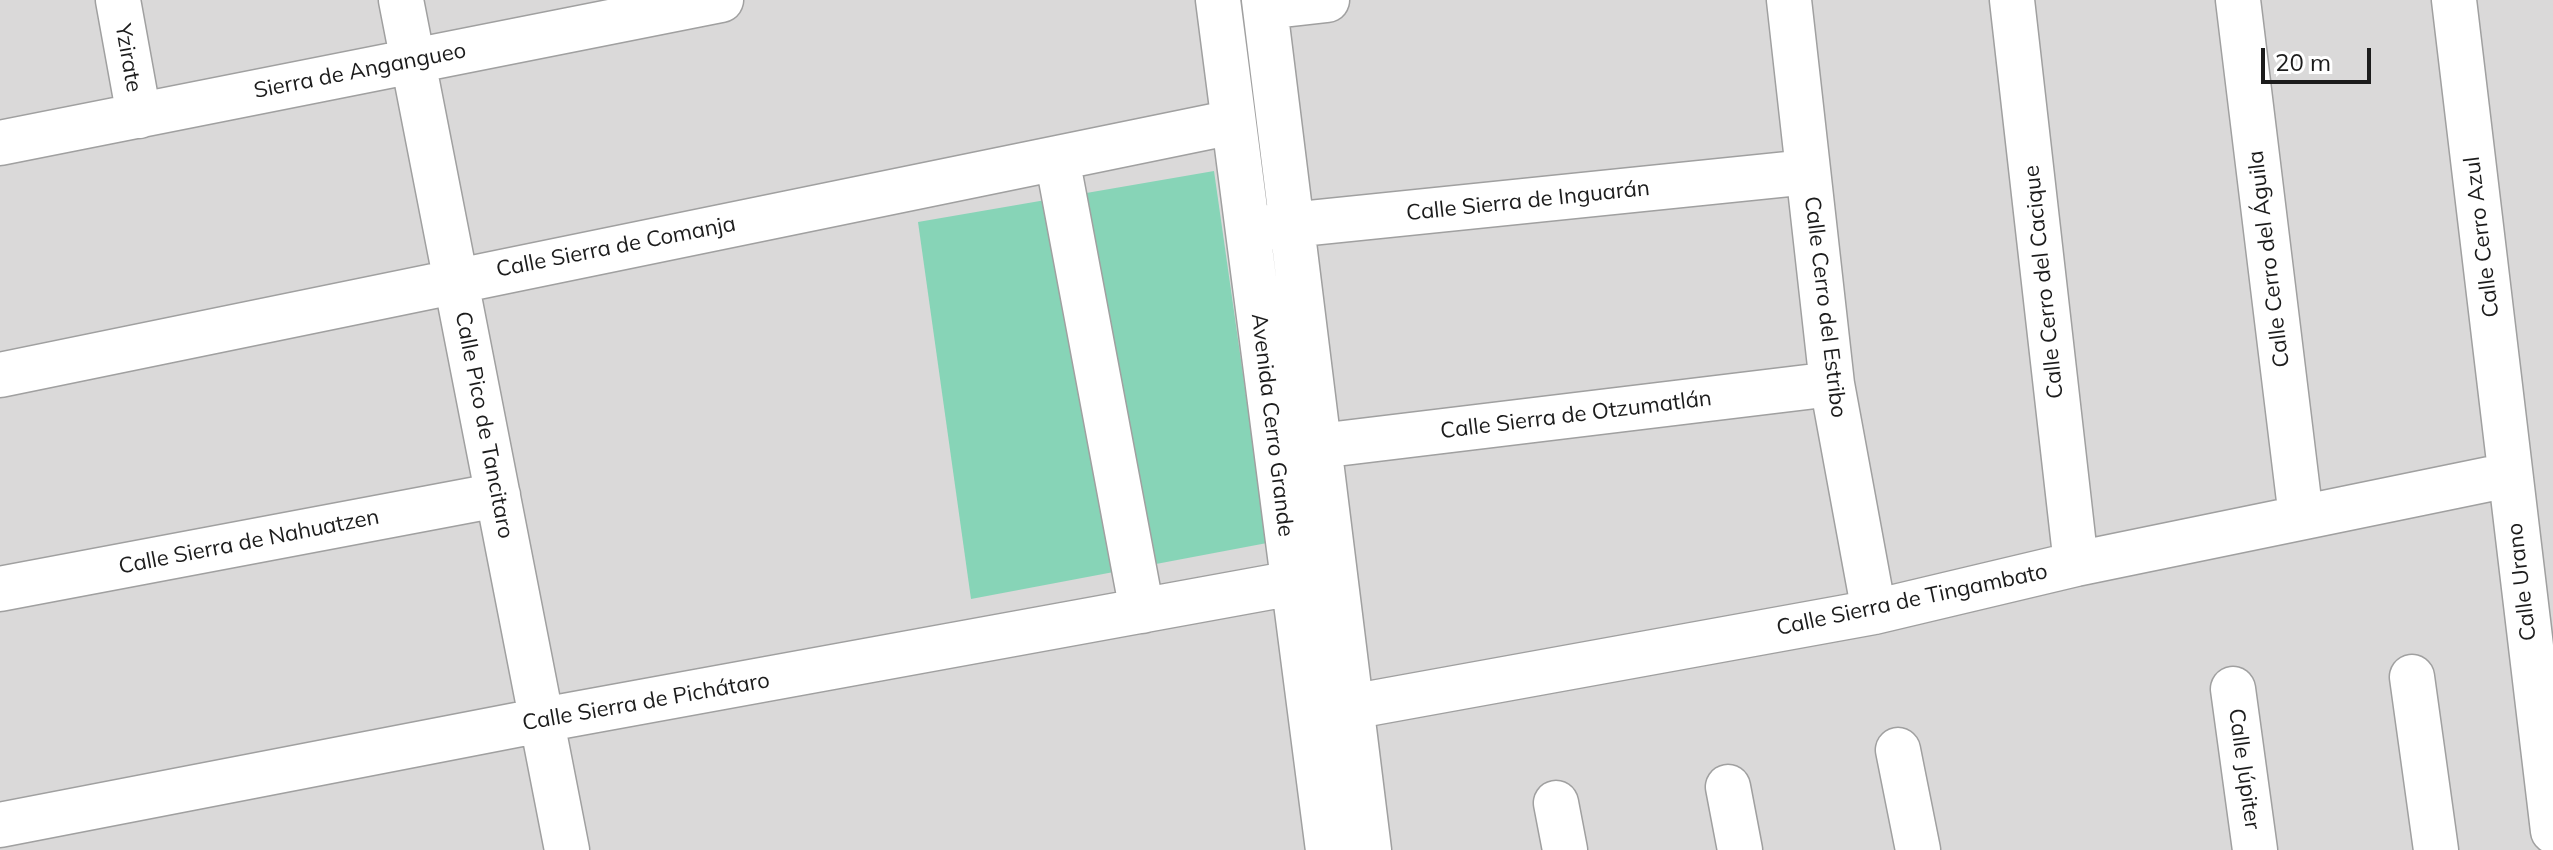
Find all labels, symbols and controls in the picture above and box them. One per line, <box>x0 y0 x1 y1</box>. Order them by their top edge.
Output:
street label: Yzirate <box>109 22 147 94</box>
scale bar <box>2265 32 2375 82</box>
street label: Sierra de Angangueo <box>252 37 468 105</box>
text: 20 m <box>2275 47 2331 77</box>
street label: Calle Cerro del Águila <box>2243 149 2295 369</box>
street label: Calle Cerro Azul <box>2459 155 2505 319</box>
street label: Calle Cerro del Cacique <box>2019 164 2069 400</box>
street label: Calle Sierra de Inguarán <box>1405 175 1651 227</box>
street label: Calle Cerro del Estribo <box>1798 195 1852 419</box>
street label: Calle Sierra de Comanja <box>494 211 738 283</box>
street label: Calle Pico de Tancitaro <box>449 309 519 541</box>
street label: Avenida Cerro Grande <box>1245 312 1299 538</box>
street label: Calle Sierra de Otzumatlán <box>1439 385 1713 445</box>
street label: Calle Sierra de Nahuatzen <box>116 504 382 580</box>
street label: Calle Urano <box>2502 522 2542 642</box>
street label: Calle Sierra de Tingambato <box>1774 558 2050 642</box>
street label: Calle Sierra de Pichátaro <box>520 667 772 737</box>
street label: Calle Júpiter <box>2222 707 2266 831</box>

